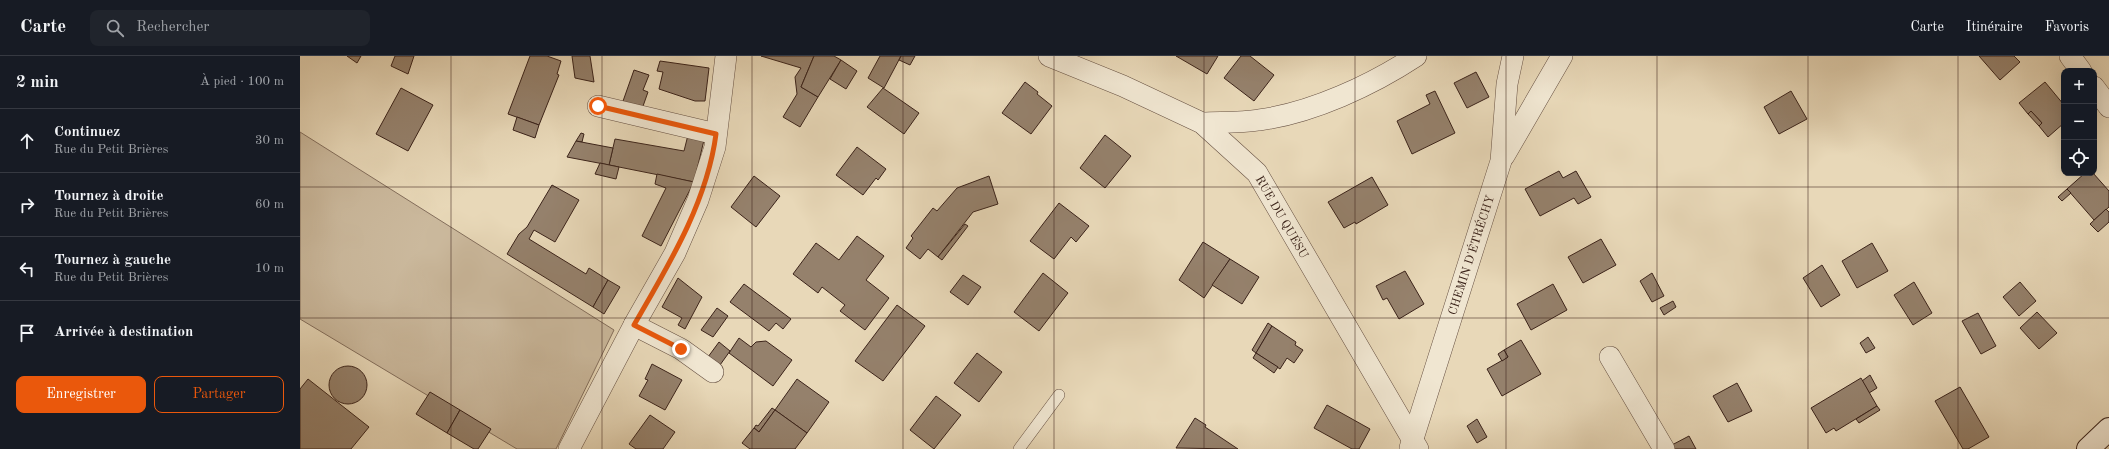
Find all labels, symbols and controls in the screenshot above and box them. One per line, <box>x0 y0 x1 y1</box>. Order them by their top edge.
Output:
search box <box>90 10 370 46</box>
icon: search <box>104 17 126 39</box>
text: Carte <box>20 18 66 37</box>
text: Rechercher <box>136 20 209 35</box>
text: Carte <box>1910 20 1944 34</box>
text: Itinéraire <box>1966 20 2023 34</box>
text: Favoris <box>2045 20 2089 34</box>
map controls <box>2061 68 2097 176</box>
button: + <box>2061 68 2097 104</box>
text: 2 min <box>16 74 59 91</box>
text: À pied · 100 m <box>200 75 284 88</box>
route start <box>589 97 607 115</box>
button: − <box>2061 104 2097 140</box>
text: Continuez <box>54 125 120 140</box>
icon: ahead <box>16 130 38 152</box>
text: 30 m <box>255 134 284 147</box>
button: locate <box>2061 140 2097 176</box>
text: Rue du Petit Brières <box>54 143 168 156</box>
street label: RUE DU QUÉSU <box>1253 173 1313 261</box>
text: Tournez à droite <box>54 189 164 204</box>
street label: CHEMIN D'ÉTRÉCHY <box>1444 193 1497 317</box>
icon: right <box>16 194 38 216</box>
text: 60 m <box>255 198 284 211</box>
text: Rue du Petit Brières <box>54 207 168 220</box>
text: Tournez à gauche <box>54 253 171 268</box>
icon: left <box>16 258 38 280</box>
text: 10 m <box>255 262 284 275</box>
text: Rue du Petit Brières <box>54 271 168 284</box>
icon: arrive <box>16 322 38 344</box>
text: Arrivée à destination <box>54 325 193 340</box>
route end <box>672 340 690 358</box>
button: Enregistrer <box>16 376 146 413</box>
button: Partager <box>154 376 284 413</box>

